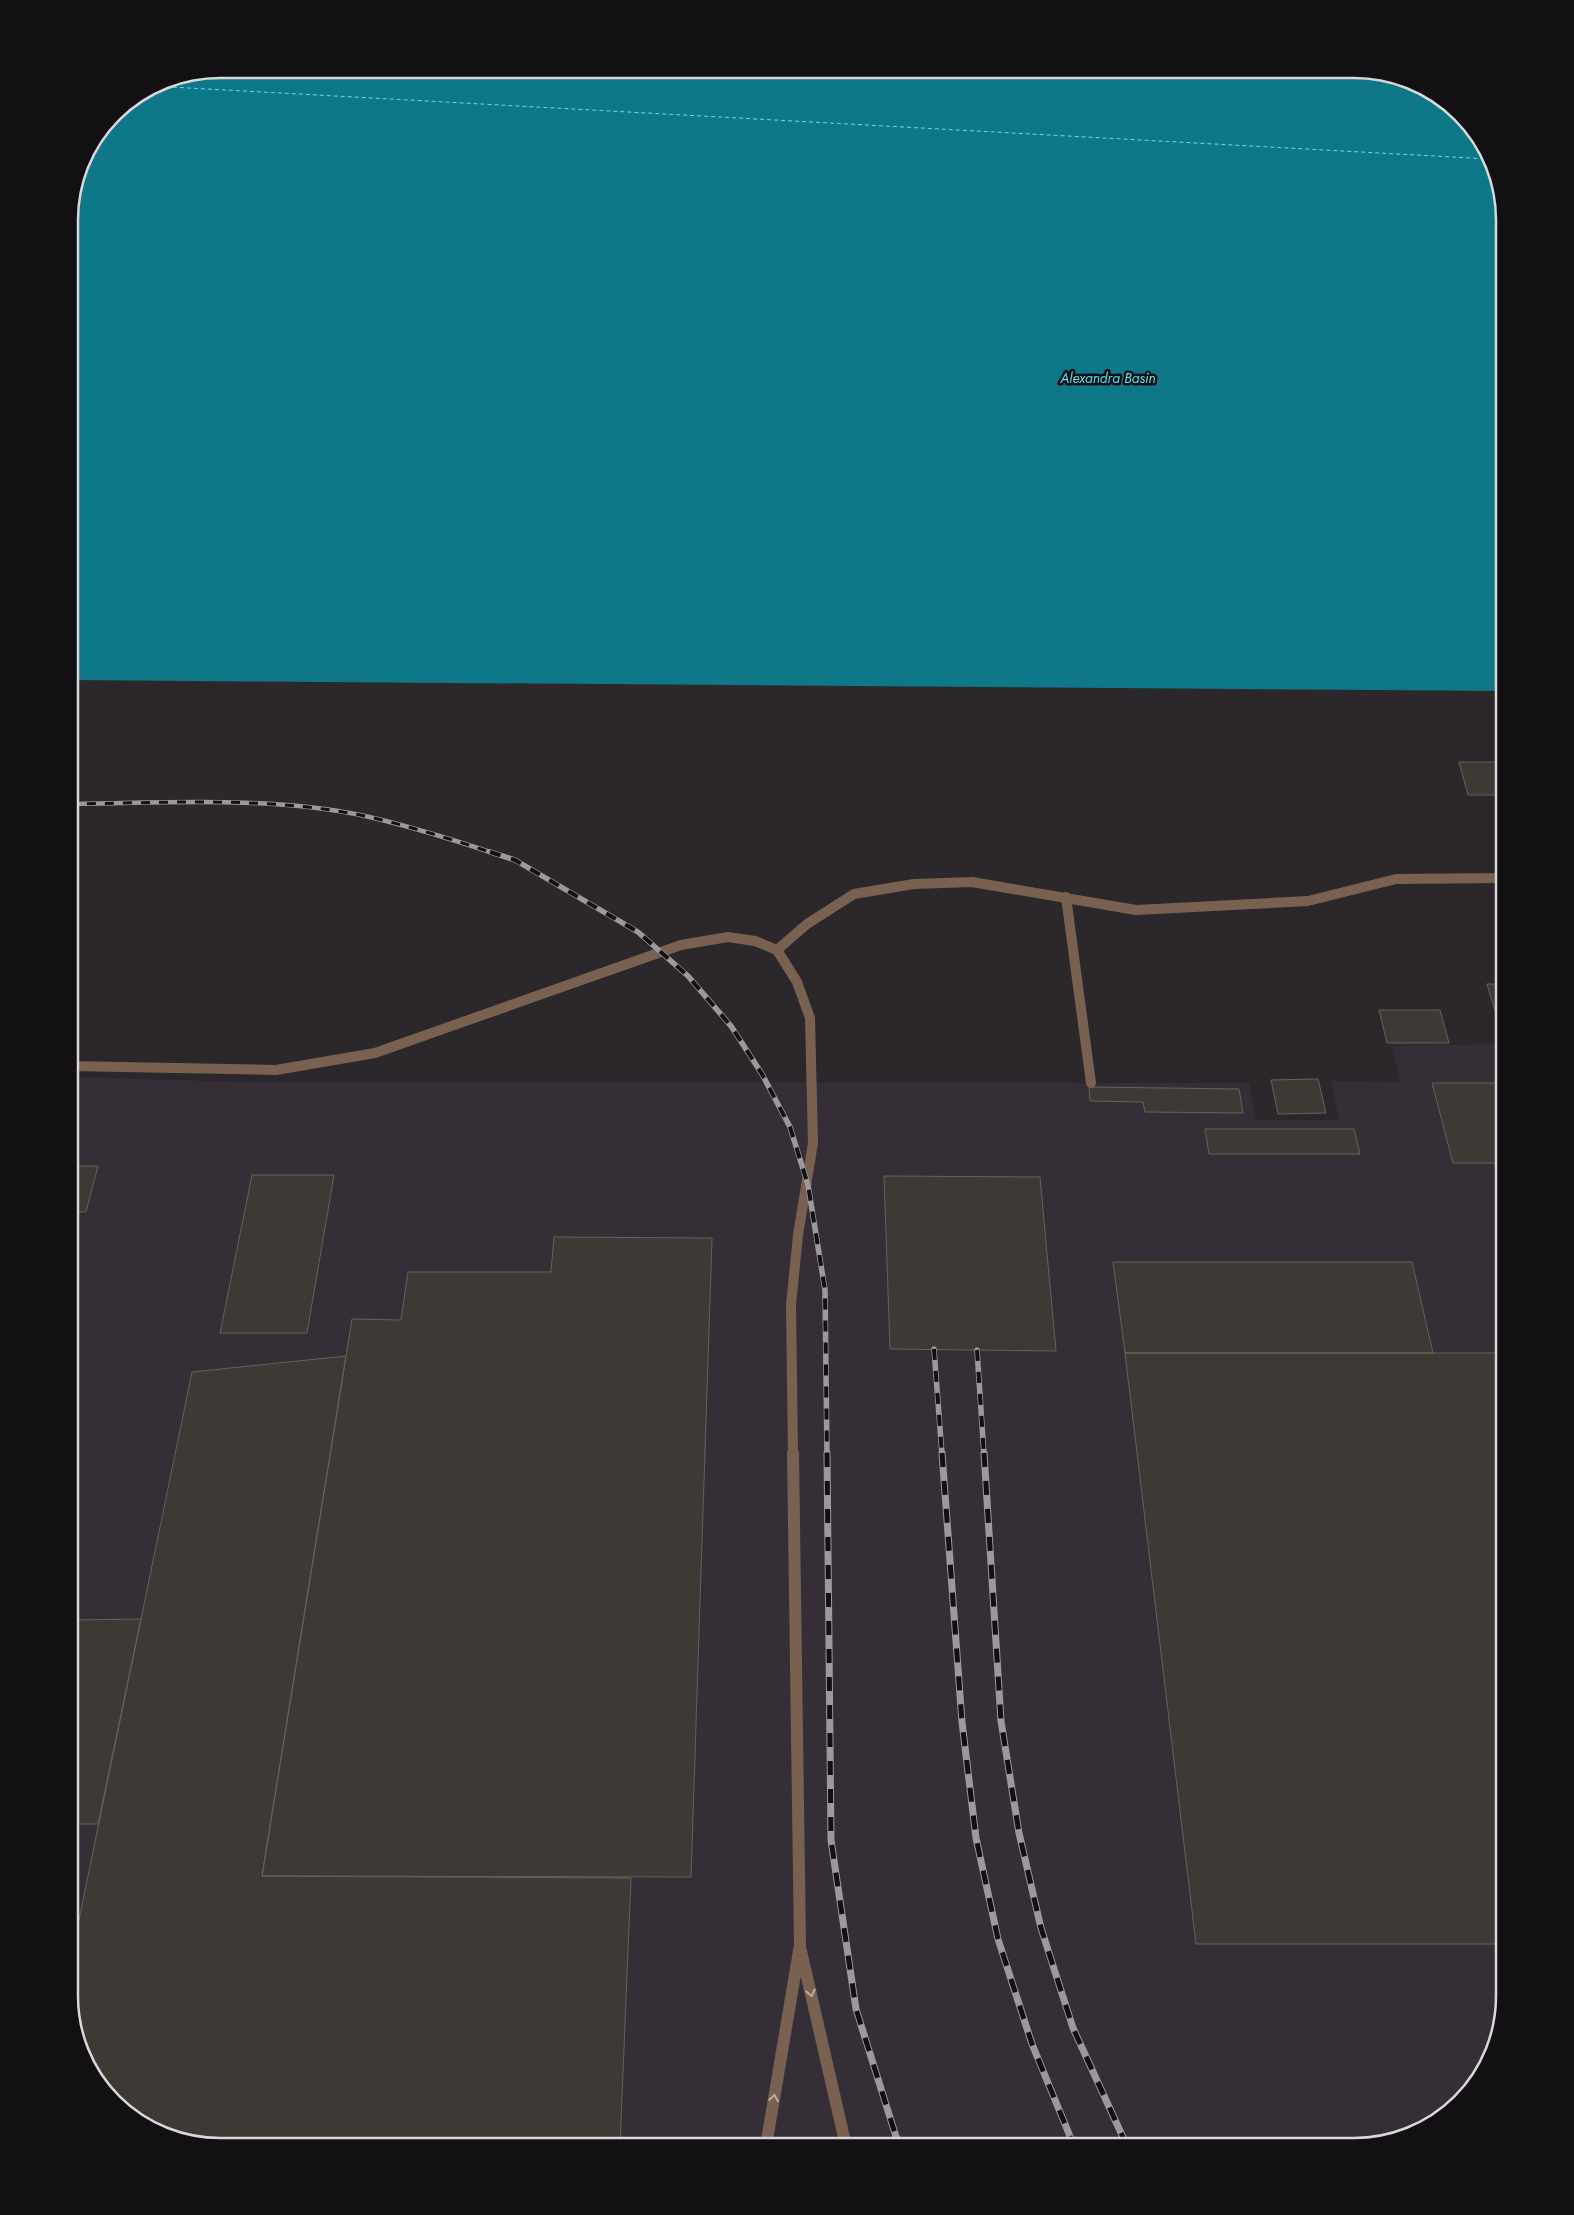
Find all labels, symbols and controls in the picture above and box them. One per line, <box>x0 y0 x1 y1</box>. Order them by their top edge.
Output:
water label: Alexandra Basin <box>1059 368 1156 388</box>
one-way arrow <box>805 1988 816 1997</box>
one-way arrow <box>769 2094 779 2102</box>

